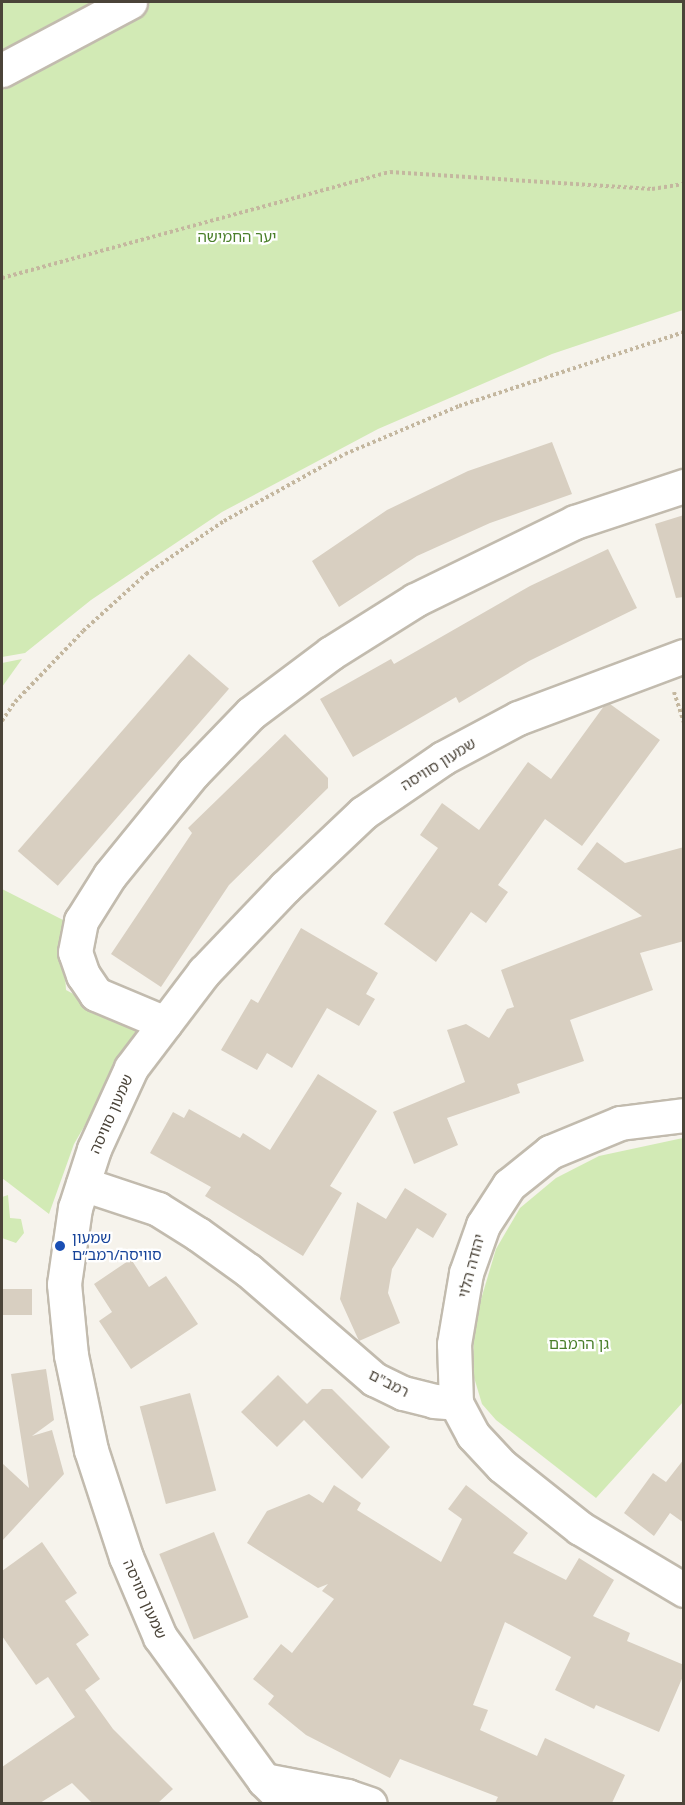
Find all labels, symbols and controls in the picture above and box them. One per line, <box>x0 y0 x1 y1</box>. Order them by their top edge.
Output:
park label: יער החמישה <box>197 228 277 246</box>
street label: שמעון סוויסה <box>397 734 479 794</box>
street label: שמעון סוויסה <box>85 1071 137 1157</box>
place label: שמעון סוויסה/רמב״ם <box>72 1228 162 1263</box>
street label: יהודה הלוי <box>454 1232 488 1300</box>
marker: שמעון סוויסה/רמב״ם <box>53 1239 67 1253</box>
park label: גן הרמבם <box>549 1335 609 1353</box>
street label: רמב"ם <box>366 1365 412 1401</box>
street label: שמעון סוויסה <box>119 1556 171 1642</box>

